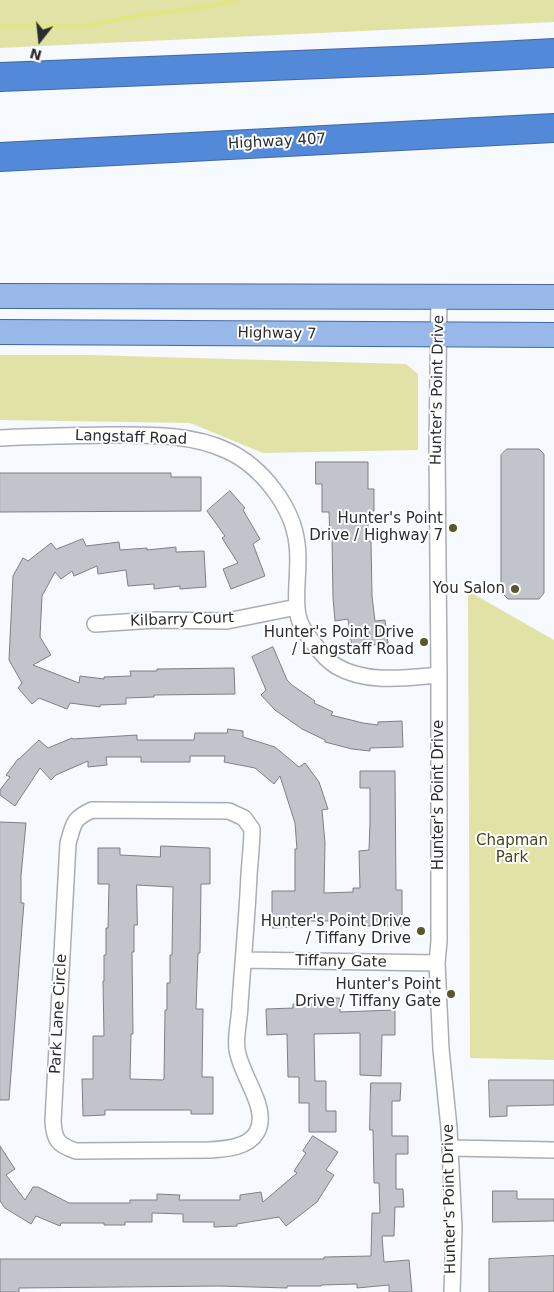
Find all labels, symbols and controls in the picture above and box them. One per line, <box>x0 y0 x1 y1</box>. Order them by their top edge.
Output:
north arrow <box>15 15 65 65</box>
text: N <box>28 45 44 64</box>
street label: Highway 407 <box>227 130 327 154</box>
street label: Hunter's Point Drive <box>428 315 448 465</box>
street label: Highway 7 <box>237 324 317 344</box>
street label: Langstaff Road <box>75 427 187 449</box>
place label: Hunter's Point Drive / Highway 7 <box>309 510 443 545</box>
marker: Hunter's Point Drive / Highway 7 <box>447 522 459 534</box>
place label: You Salon <box>433 580 505 598</box>
marker: You Salon <box>509 583 521 595</box>
street label: Kilbarry Court <box>130 609 234 631</box>
place label: Hunter's Point Drive / Langstaff Road <box>264 624 414 659</box>
marker: Hunter's Point Drive / Langstaff Road <box>418 636 430 648</box>
street label: Hunter's Point Drive <box>430 720 448 870</box>
park label: Chapman Park <box>476 832 548 867</box>
place label: Hunter's Point Drive / Tiffany Drive <box>261 913 411 948</box>
marker: Hunter's Point Drive / Tiffany Drive <box>415 925 427 937</box>
street label: Tiffany Gate <box>295 952 387 972</box>
street label: Park Lane Circle <box>47 953 71 1075</box>
place label: Hunter's Point Drive / Tiffany Gate <box>295 976 441 1011</box>
marker: Hunter's Point Drive / Tiffany Gate <box>445 988 457 1000</box>
street label: Hunter's Point Drive <box>440 1124 460 1274</box>

